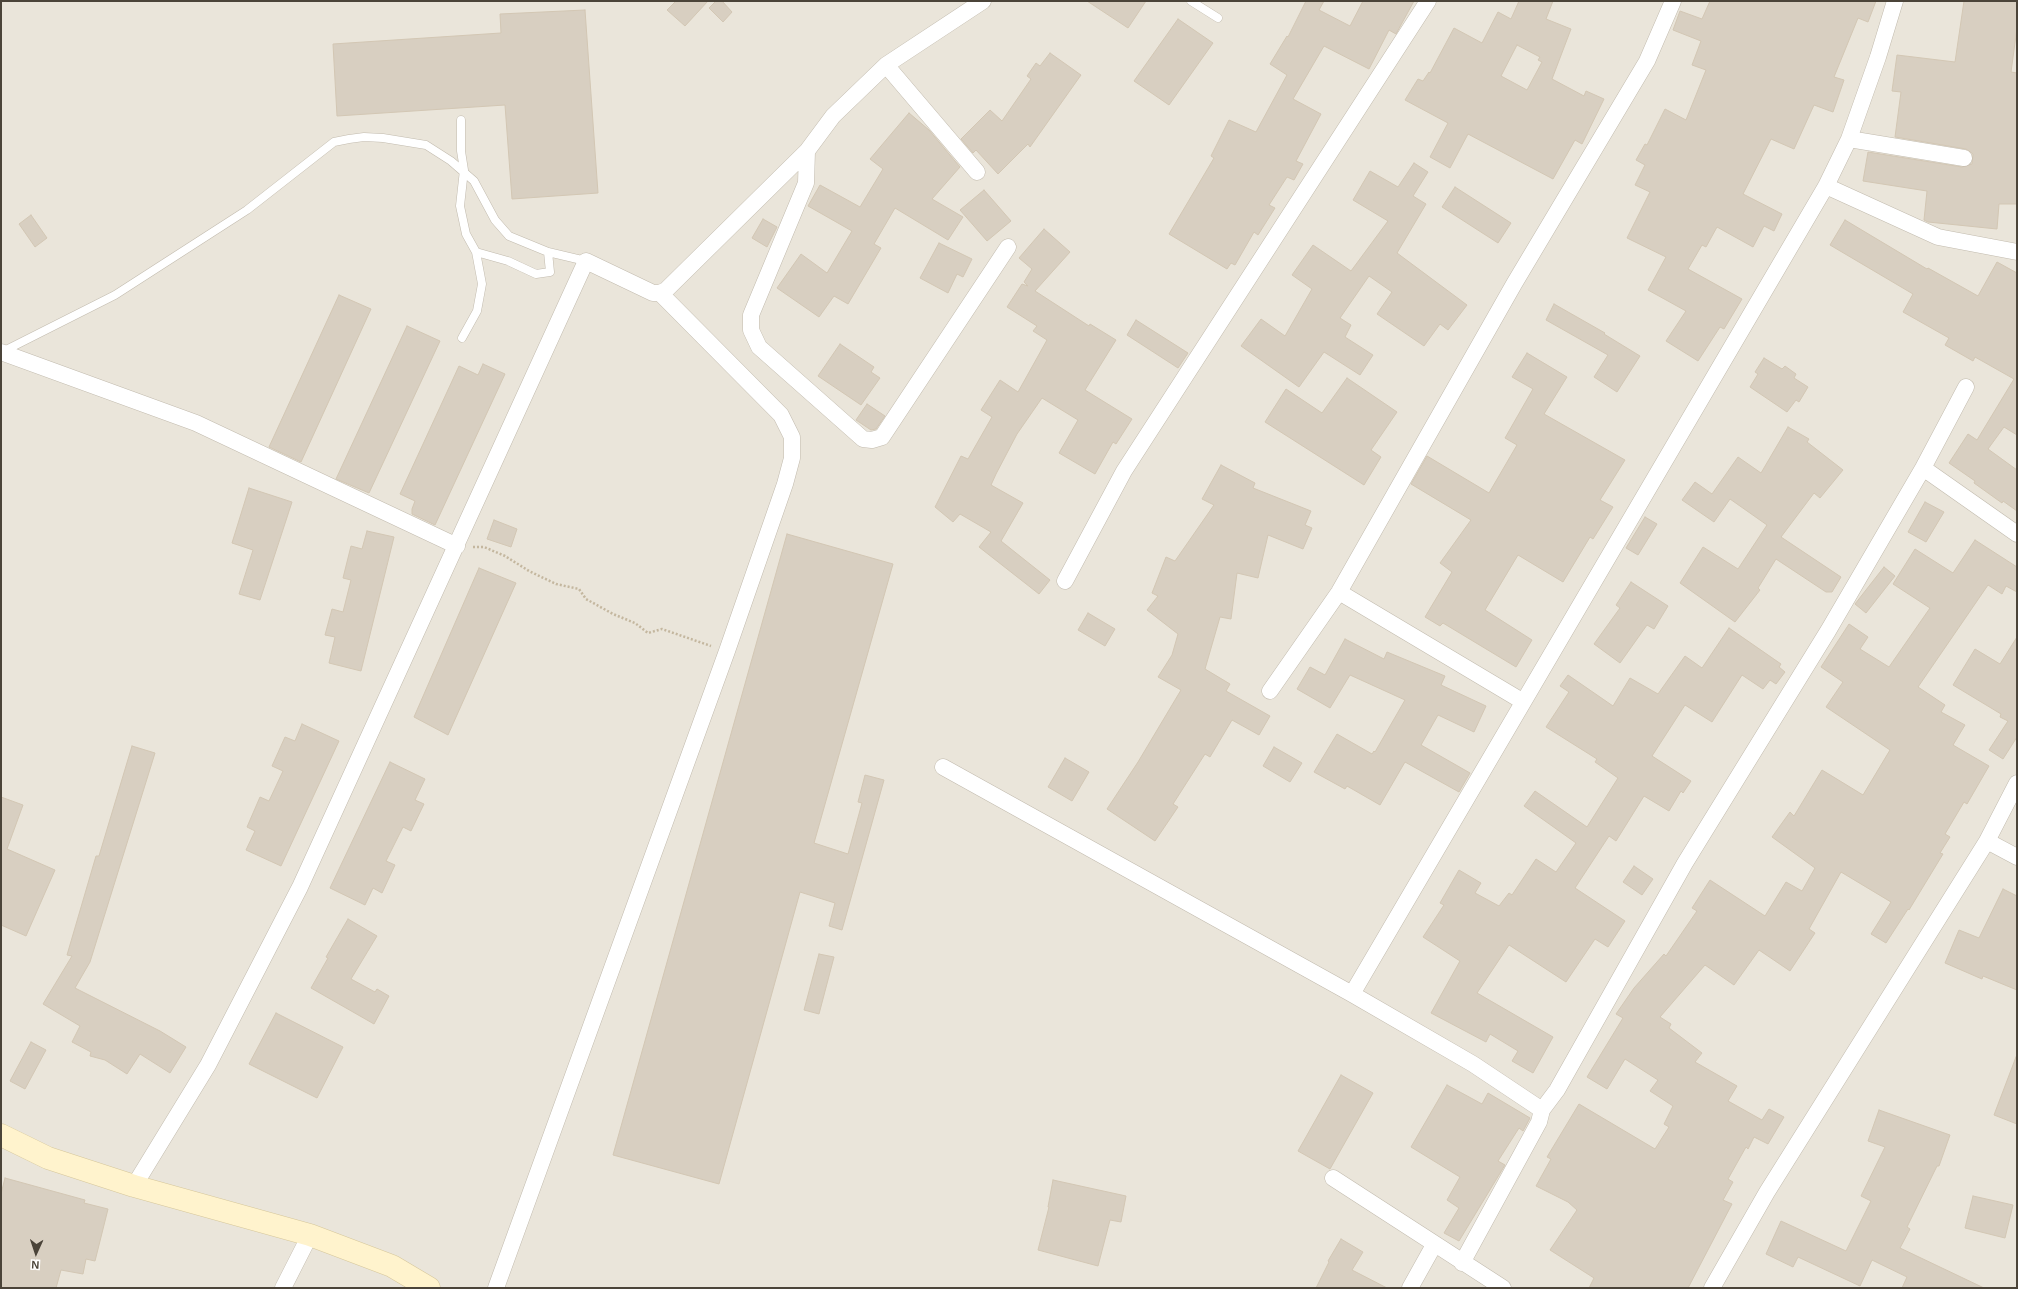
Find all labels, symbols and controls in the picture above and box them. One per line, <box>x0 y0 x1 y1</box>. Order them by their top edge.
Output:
north arrow <box>16 1233 56 1273</box>
text: N <box>31 1259 40 1271</box>

